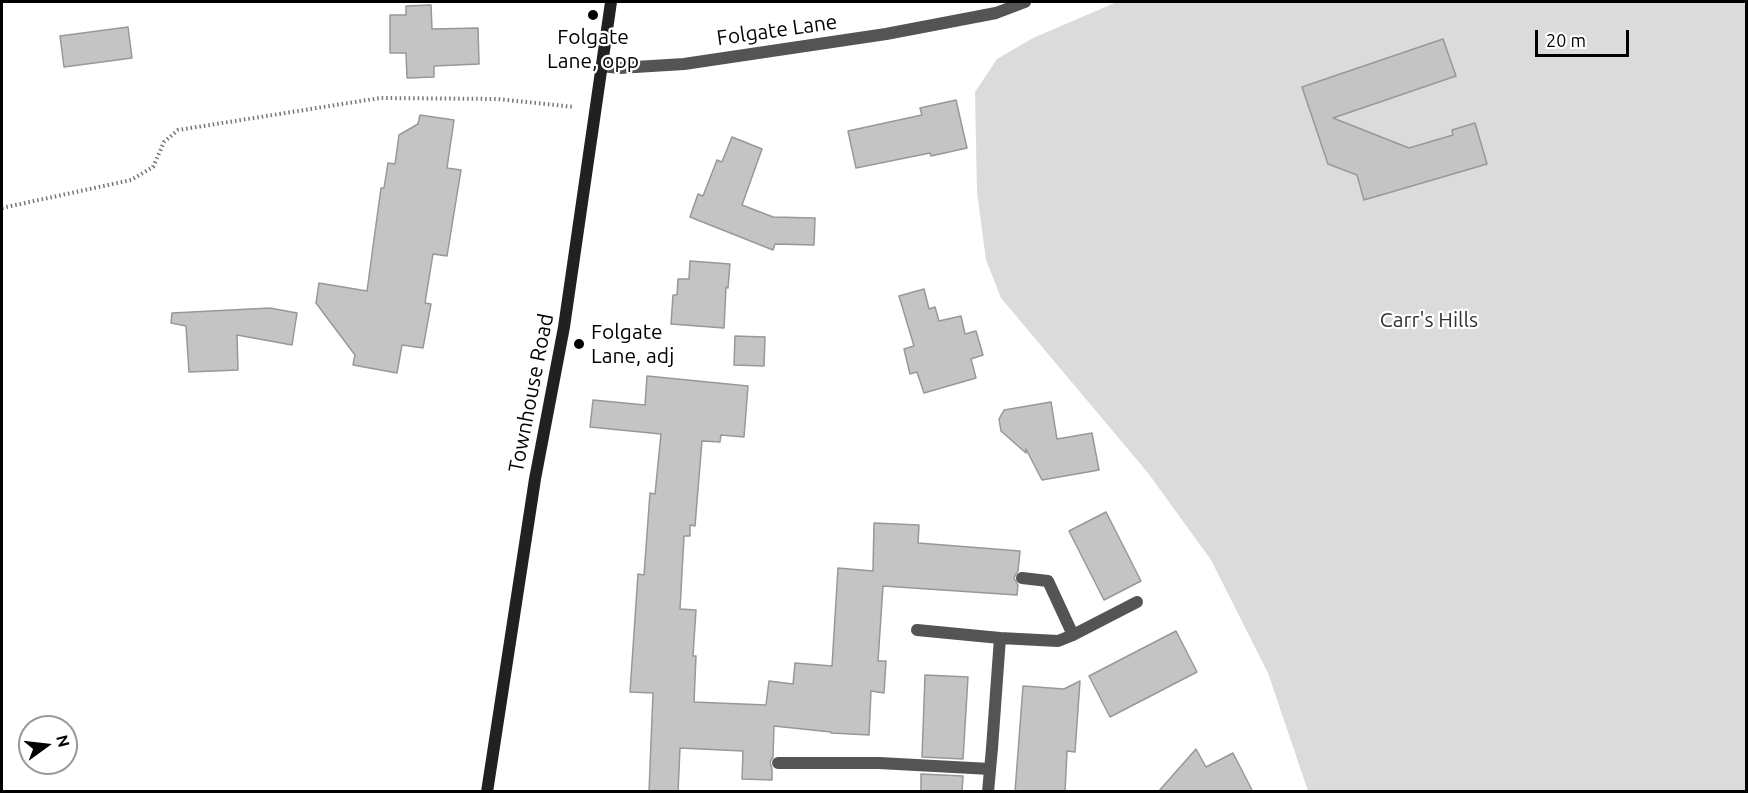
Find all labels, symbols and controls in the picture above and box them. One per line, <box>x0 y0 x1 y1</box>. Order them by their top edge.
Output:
marker: Folgate Lane, opp <box>586 8 600 22</box>
street label: Folgate Lane <box>715 9 839 51</box>
scale bar <box>1538 18 1632 56</box>
place label: Folgate Lane, opp <box>547 24 639 74</box>
text: 20 m <box>1546 30 1586 50</box>
park label: Carr's Hills <box>1380 307 1478 333</box>
street label: Townhouse Road <box>503 311 559 475</box>
place label: Folgate Lane, adj <box>591 319 674 369</box>
marker: Folgate Lane, adj <box>572 337 586 351</box>
north arrow <box>18 715 78 775</box>
text: N <box>53 733 74 749</box>

